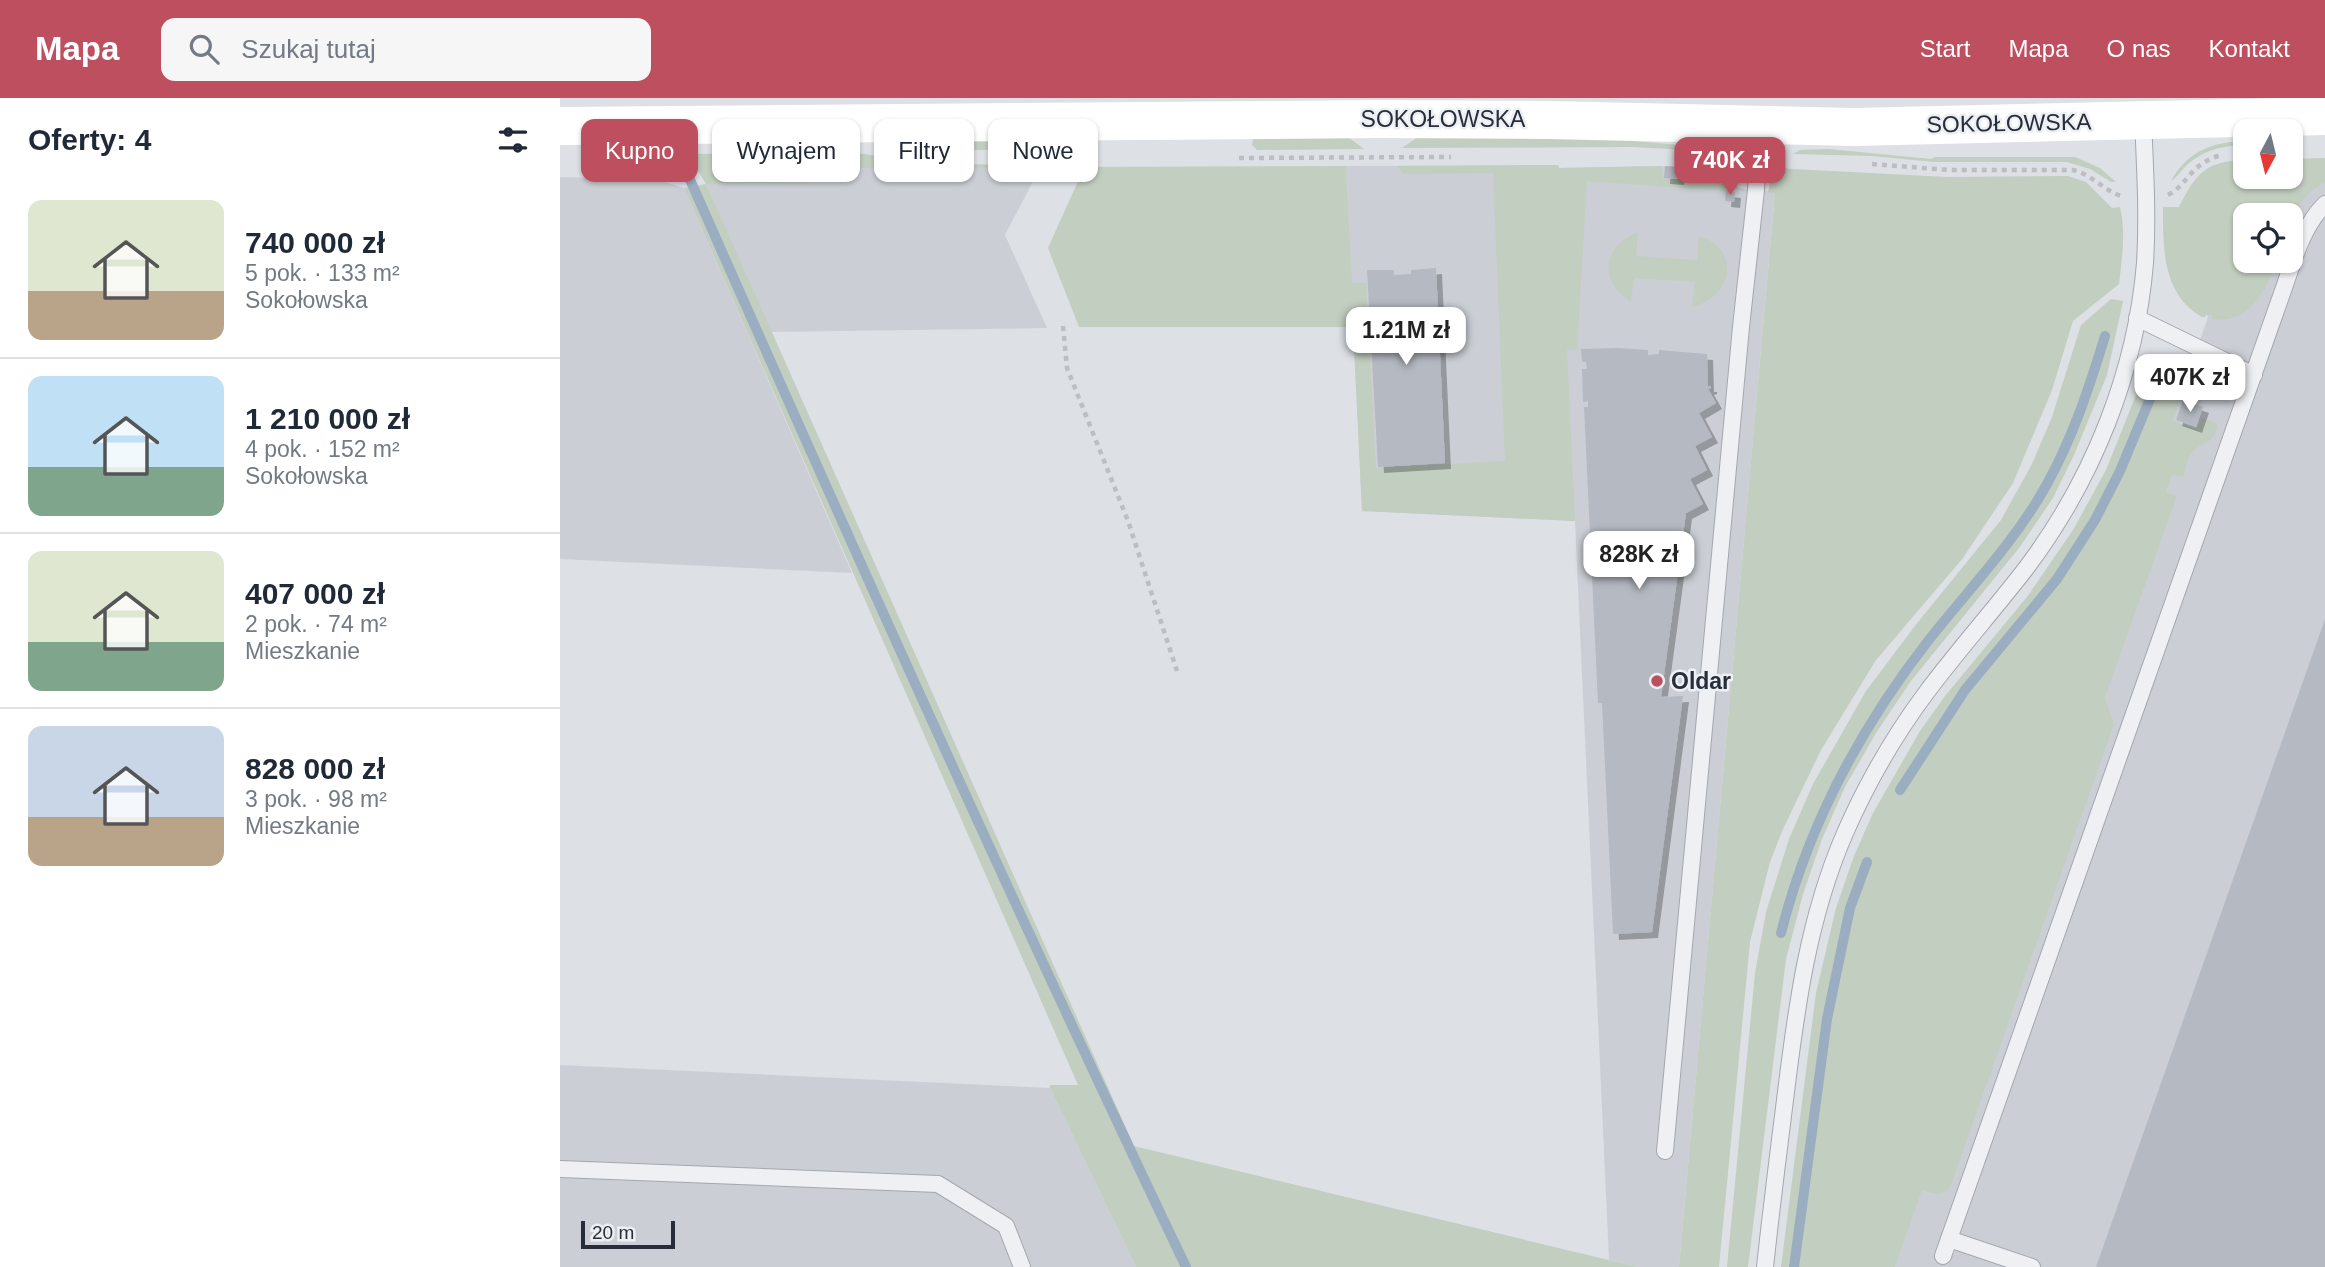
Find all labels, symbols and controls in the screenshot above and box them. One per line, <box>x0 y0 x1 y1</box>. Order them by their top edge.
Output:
search box <box>161 18 651 81</box>
text: Mapa <box>35 30 119 67</box>
icon: search <box>185 30 223 68</box>
text: Szukaj tutaj <box>241 34 376 64</box>
text: Start <box>1920 35 1971 62</box>
text: Mapa <box>2009 35 2069 62</box>
text: O nas <box>2107 35 2171 62</box>
text: Kontakt <box>2209 35 2290 62</box>
street label: SOKOŁOWSKA <box>1361 106 1526 132</box>
street label: SOKOŁOWSKA <box>1926 109 2092 137</box>
chip: Kupno <box>581 119 698 182</box>
chip: Wynajem <box>712 119 860 182</box>
chip: Filtry <box>874 119 974 182</box>
chip: Nowe <box>988 119 1098 182</box>
north arrow <box>2233 119 2303 189</box>
map controls <box>2233 119 2303 273</box>
icon: filters <box>494 121 532 159</box>
text: Oferty: 4 <box>28 123 151 156</box>
pin: 740K zł <box>1665 138 1795 197</box>
text: 740K zł <box>1690 147 1770 173</box>
button: locate <box>2233 203 2303 273</box>
text: 740 000 zł <box>245 226 385 259</box>
icon: home <box>84 228 168 312</box>
text: 5 pok. · 133 m² <box>245 260 400 286</box>
text: Sokołowska <box>245 287 368 313</box>
pin: 1.21M zł <box>1334 308 1478 367</box>
text: 1.21M zł <box>1362 317 1450 343</box>
pin: 407K zł <box>2125 354 2255 414</box>
text: 407K zł <box>2150 364 2230 390</box>
text: 1 210 000 zł <box>245 402 410 435</box>
icon: home <box>84 404 168 488</box>
text: 4 pok. · 152 m² <box>245 436 400 462</box>
text: Sokołowska <box>245 463 368 489</box>
pin: 828K zł <box>1574 532 1704 591</box>
text: 828K zł <box>1599 541 1679 567</box>
text: 407 000 zł <box>245 577 385 610</box>
icon: home <box>84 579 168 663</box>
text: 2 pok. · 74 m² <box>245 611 387 637</box>
text: Mieszkanie <box>245 638 360 664</box>
place label: Oldar <box>1671 668 1731 694</box>
marker: Oldar <box>1649 673 1665 689</box>
text: 828 000 zł <box>245 752 385 785</box>
icon: home <box>84 754 168 838</box>
text: 3 pok. · 98 m² <box>245 786 387 812</box>
text: Mieszkanie <box>245 813 360 839</box>
scale bar <box>581 1218 676 1250</box>
text: 20 m <box>592 1222 634 1243</box>

